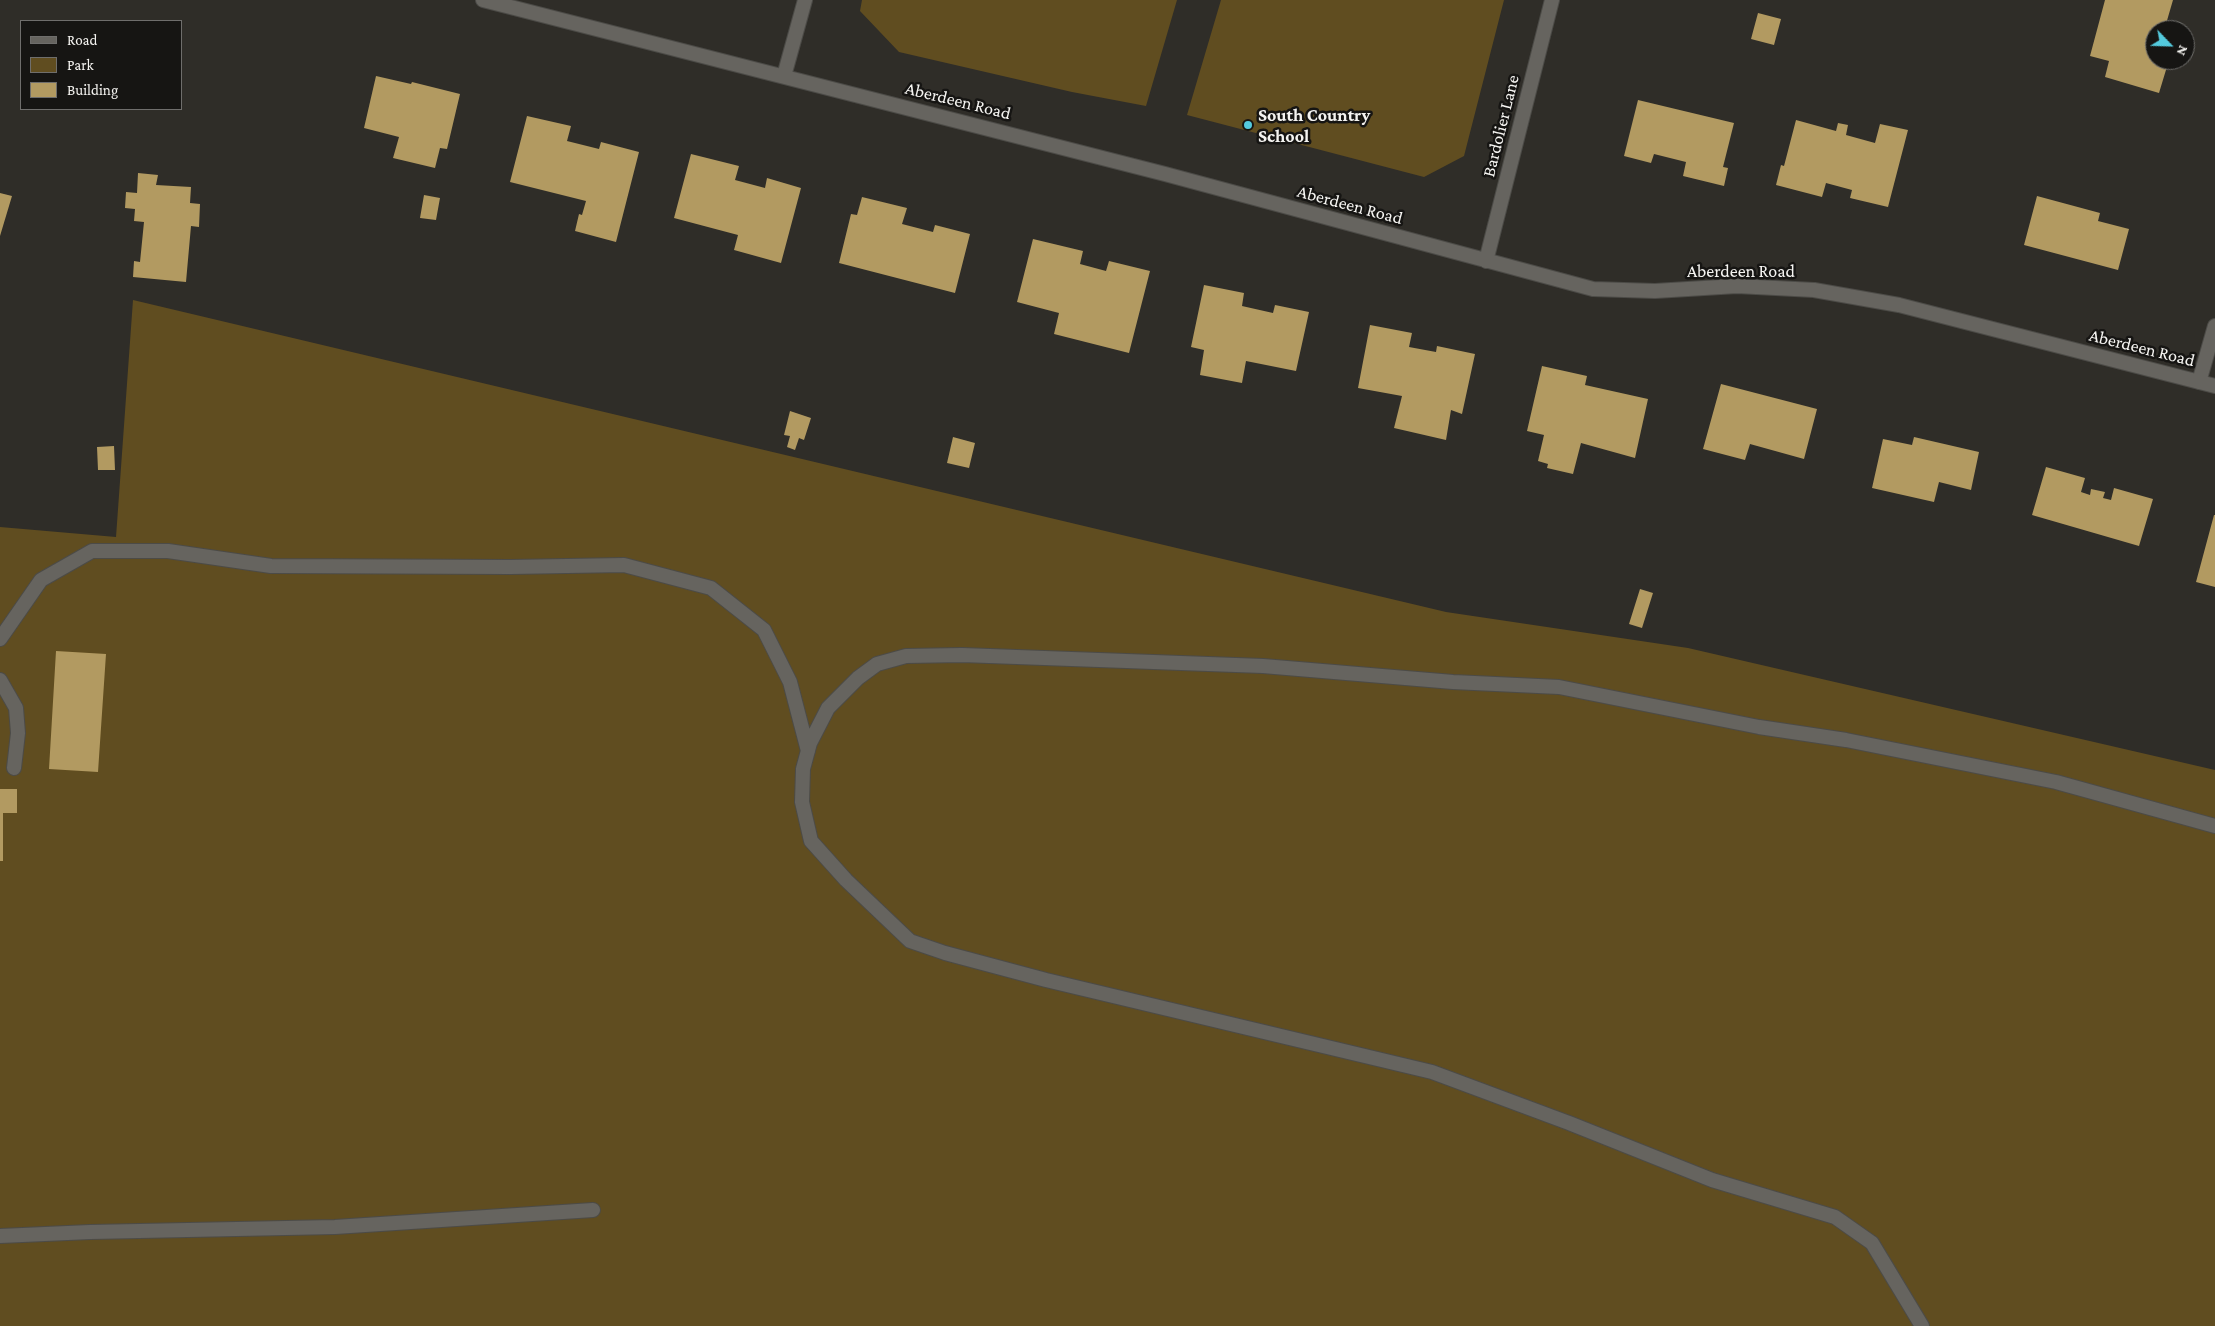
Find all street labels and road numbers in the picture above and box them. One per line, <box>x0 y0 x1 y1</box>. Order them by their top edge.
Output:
street label: Bardolier Lane <box>1478 73 1524 179</box>
street label: Aberdeen Road <box>903 77 1013 125</box>
street label: Aberdeen Road <box>1295 181 1405 229</box>
street label: Aberdeen Road <box>1687 260 1795 282</box>
street label: Aberdeen Road <box>2087 324 2197 372</box>

